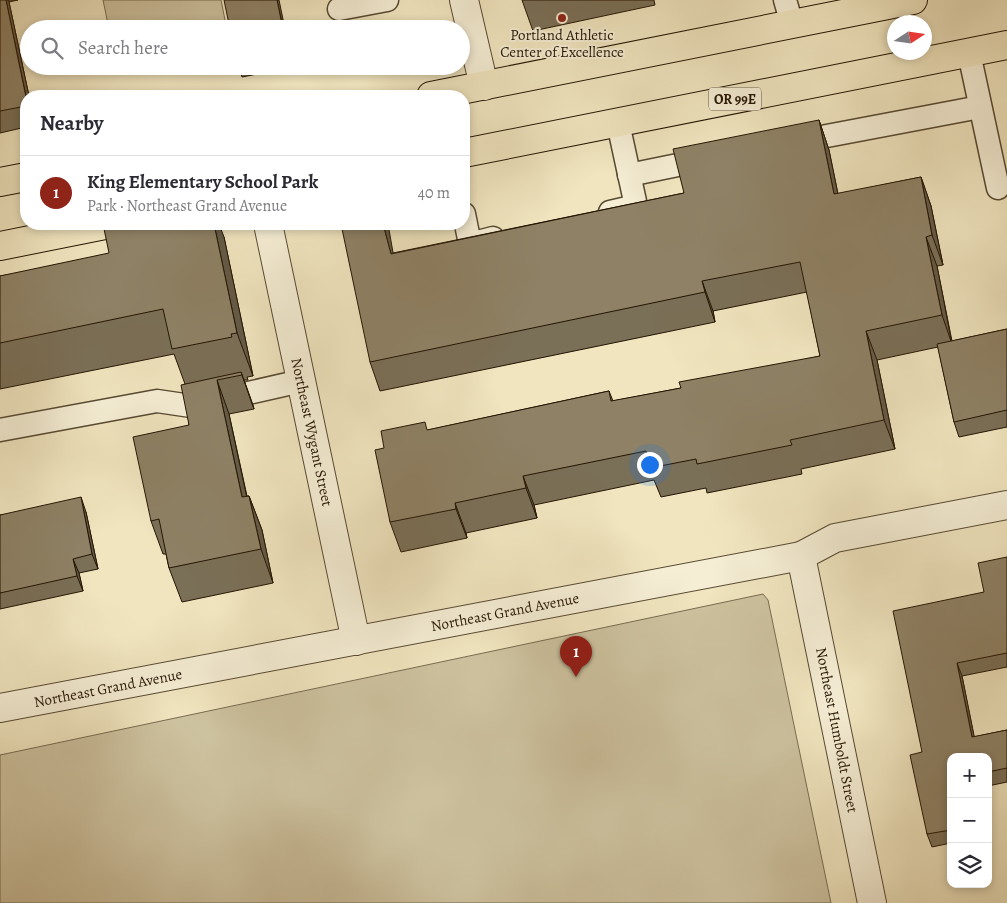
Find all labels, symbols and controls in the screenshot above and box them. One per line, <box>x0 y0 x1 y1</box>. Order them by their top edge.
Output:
marker: Portland Athletic Center of Excellence <box>556 12 568 24</box>
north arrow <box>887 15 932 60</box>
search box <box>20 20 470 75</box>
place label: Portland Athletic Center of Excellence <box>500 25 624 62</box>
icon: search <box>38 34 66 62</box>
text: Search here <box>78 35 168 61</box>
road number: OR 99E <box>709 88 761 110</box>
text: Nearby <box>40 109 103 137</box>
text: King Elementary School Park <box>87 169 318 195</box>
text: 1 <box>53 182 59 204</box>
text: 40 m <box>418 182 450 204</box>
text: Park · Northeast Grand Avenue <box>87 195 287 217</box>
street label: Northeast Wygant Street <box>286 356 338 508</box>
your location <box>637 452 663 478</box>
street label: Northeast Grand Avenue <box>429 588 581 636</box>
pin: 1 <box>560 636 592 677</box>
street label: Northeast Humboldt Street <box>811 646 863 814</box>
street label: Northeast Grand Avenue <box>32 664 184 712</box>
map controls <box>947 753 992 888</box>
button: + <box>947 753 992 798</box>
button: − <box>947 798 992 843</box>
button: layers <box>947 843 992 888</box>

